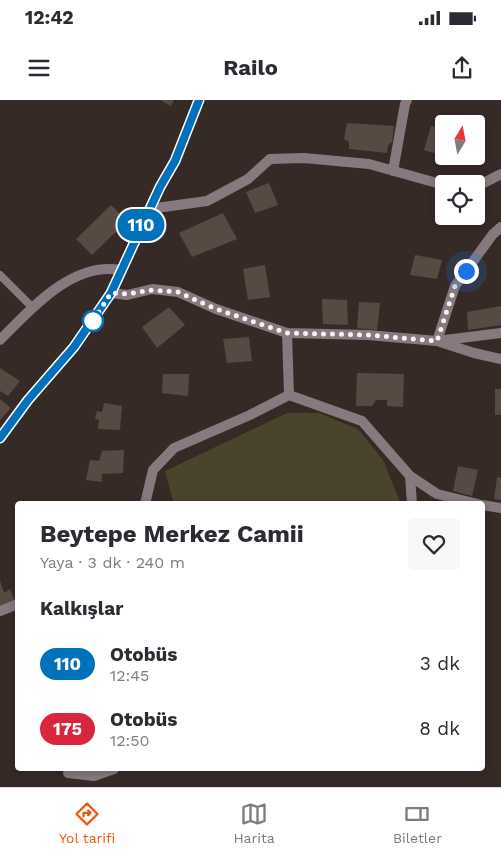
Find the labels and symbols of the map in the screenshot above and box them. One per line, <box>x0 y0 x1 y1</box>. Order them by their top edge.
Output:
north arrow <box>435 115 485 165</box>
line badge: 110 <box>112 209 170 241</box>
your location <box>454 259 479 284</box>
unlabelled marker <box>82 310 104 332</box>

